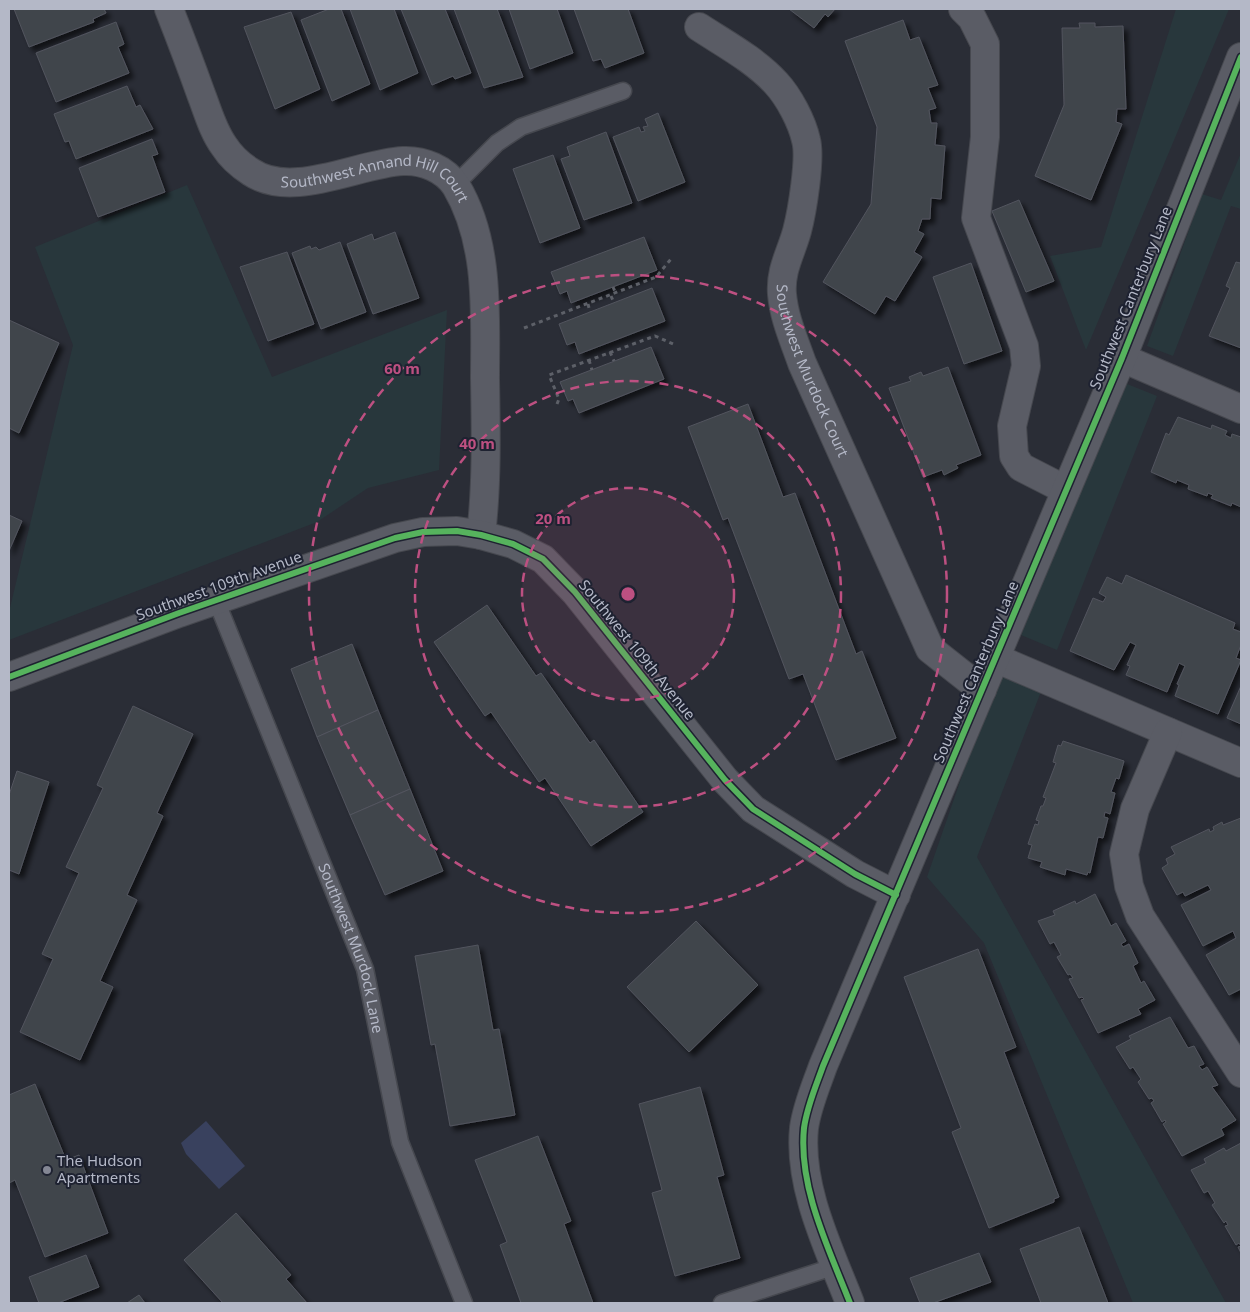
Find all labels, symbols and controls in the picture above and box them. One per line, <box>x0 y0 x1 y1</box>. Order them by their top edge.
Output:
street label: Southwest Annand Hill Court <box>280 150 474 206</box>
street label: Southwest Canterbury Lane <box>1084 203 1176 392</box>
street label: Southwest Murdock Court <box>773 284 854 460</box>
text: 60 m <box>384 358 420 378</box>
text: 40 m <box>459 433 495 453</box>
text: 20 m <box>535 508 571 528</box>
street label: Southwest 109th Avenue <box>133 546 304 624</box>
street label: Southwest 109th Avenue <box>575 575 701 724</box>
street label: Southwest Canterbury Lane <box>928 578 1022 765</box>
centre of rings <box>619 585 637 603</box>
street label: Southwest Murdock Lane <box>314 860 389 1035</box>
place label: The Hudson Apartments <box>57 1150 142 1187</box>
marker: The Hudson Apartments <box>41 1164 53 1176</box>

